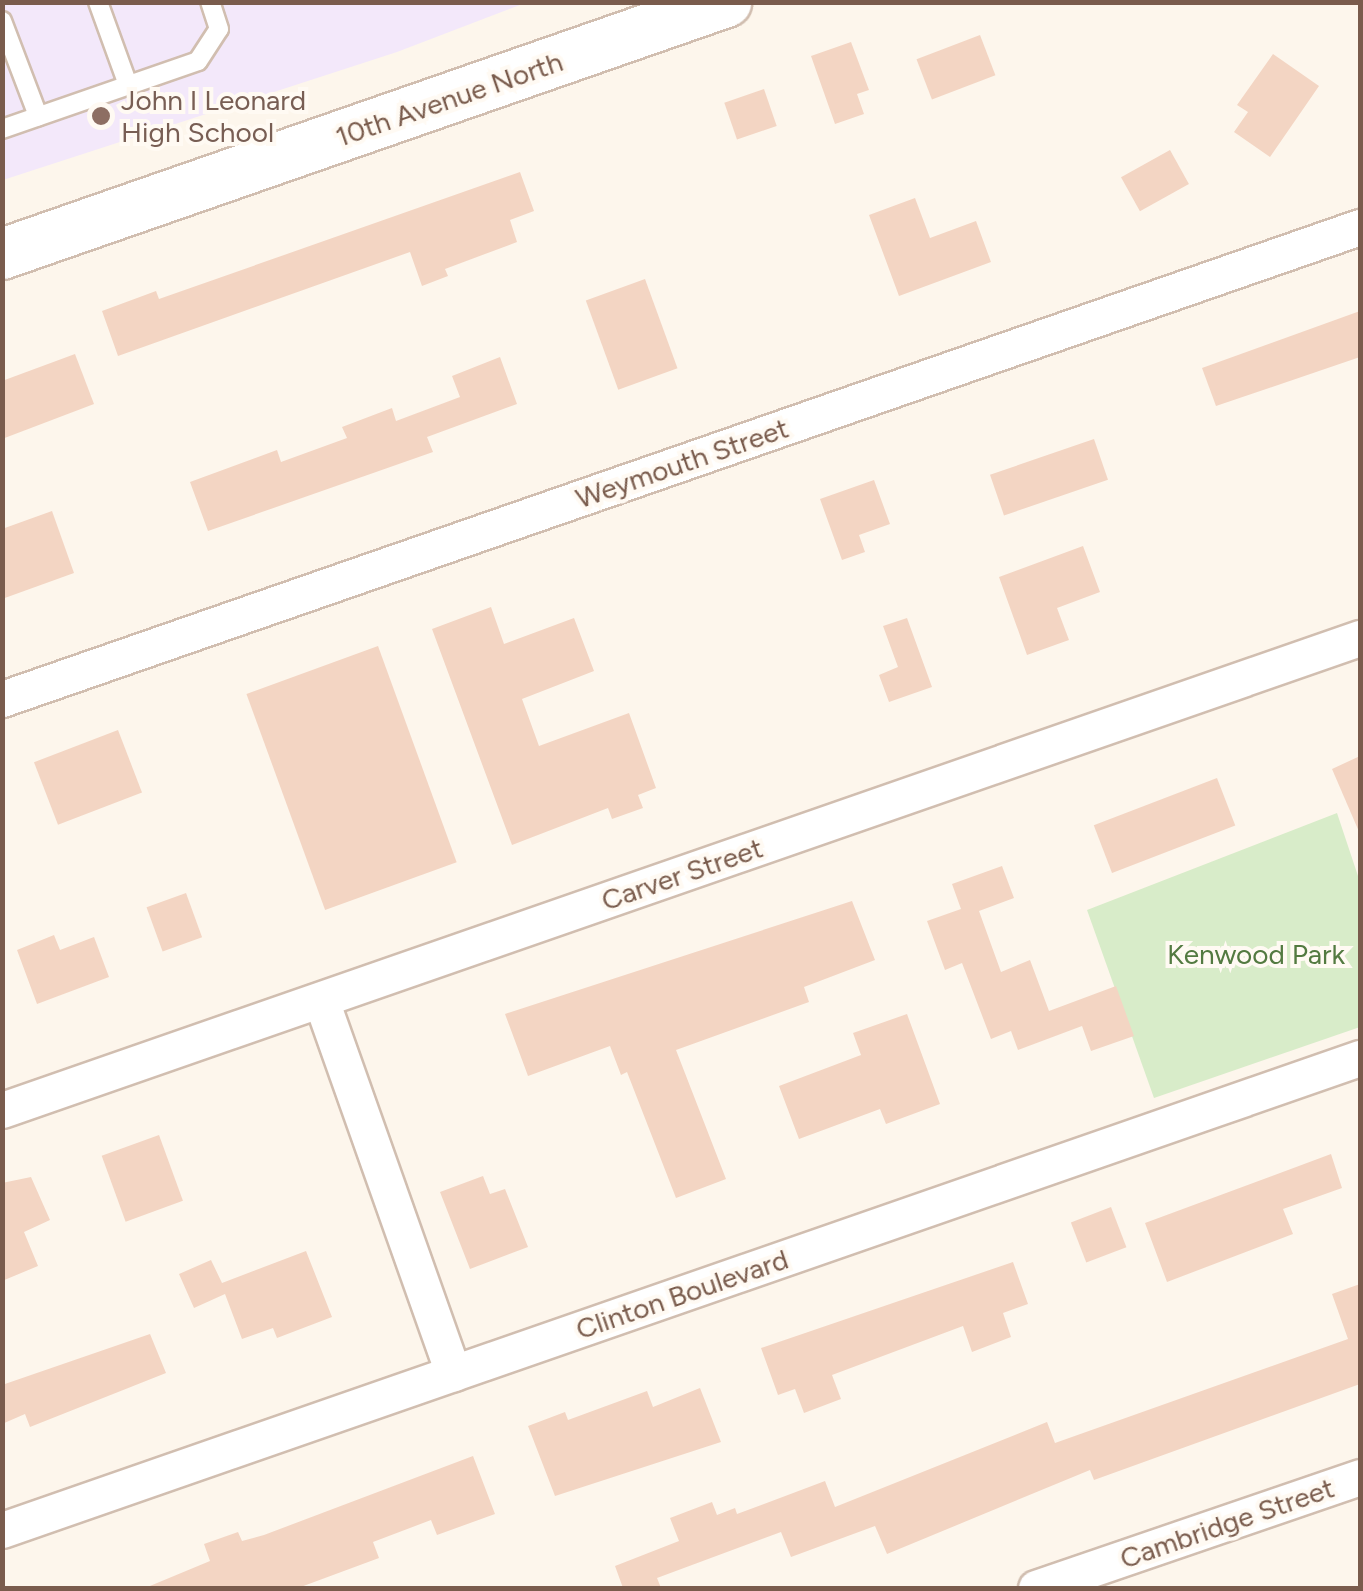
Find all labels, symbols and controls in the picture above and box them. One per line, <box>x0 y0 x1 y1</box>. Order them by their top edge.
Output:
street label: 10th Avenue North <box>331 44 567 154</box>
place label: John I Leonard High School <box>121 83 306 149</box>
marker: John I Leonard High School <box>90 105 112 127</box>
street label: Weymouth Street <box>571 411 793 515</box>
street label: Carver Street <box>597 831 767 917</box>
park label: Kenwood Park <box>1167 937 1345 971</box>
street label: Clinton Boulevard <box>571 1242 793 1346</box>
street label: Cambridge Street <box>1116 1471 1338 1575</box>

